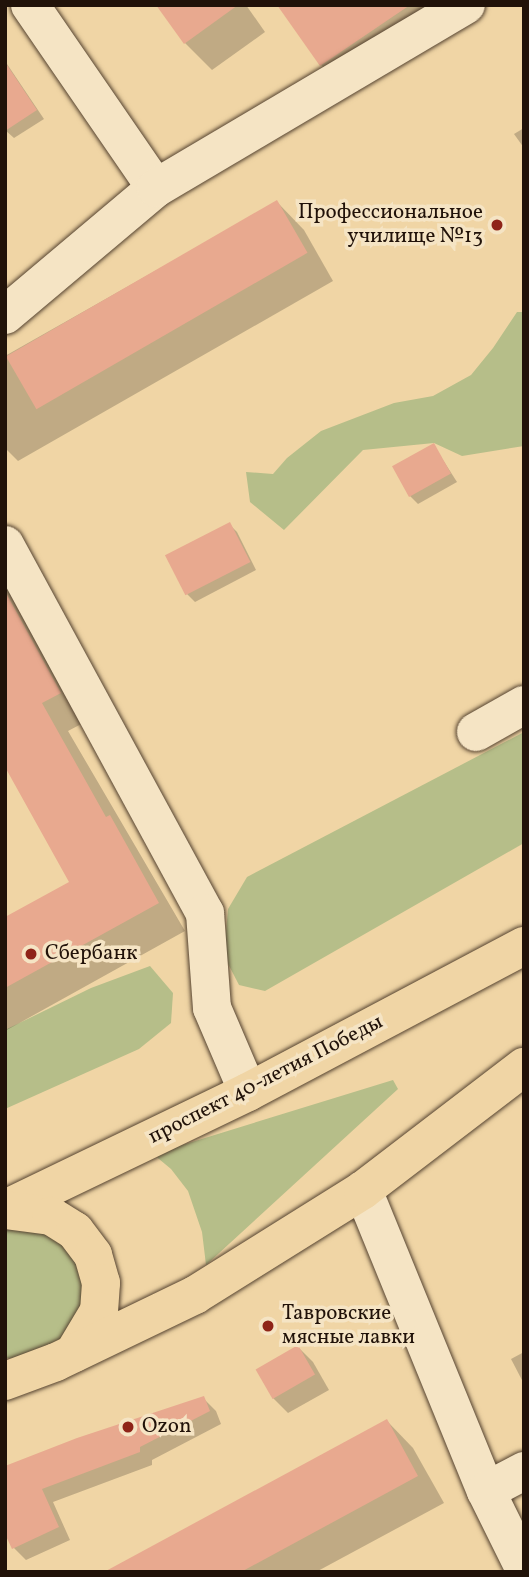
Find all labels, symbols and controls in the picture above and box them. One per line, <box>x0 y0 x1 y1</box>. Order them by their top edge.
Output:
place label: Профессиональное училище №13 <box>298 200 483 250</box>
marker: Профессиональное училище №13 <box>489 217 505 233</box>
place label: Сбербанк <box>45 941 137 967</box>
marker: Сбербанк <box>23 946 39 962</box>
street label: проспект 40-летия Победы <box>145 1010 387 1150</box>
place label: Тавровские мясные лавки <box>282 1301 415 1351</box>
marker: Тавровские мясные лавки <box>260 1318 276 1334</box>
place label: Ozon <box>142 1414 192 1440</box>
marker: Ozon <box>120 1419 136 1435</box>

